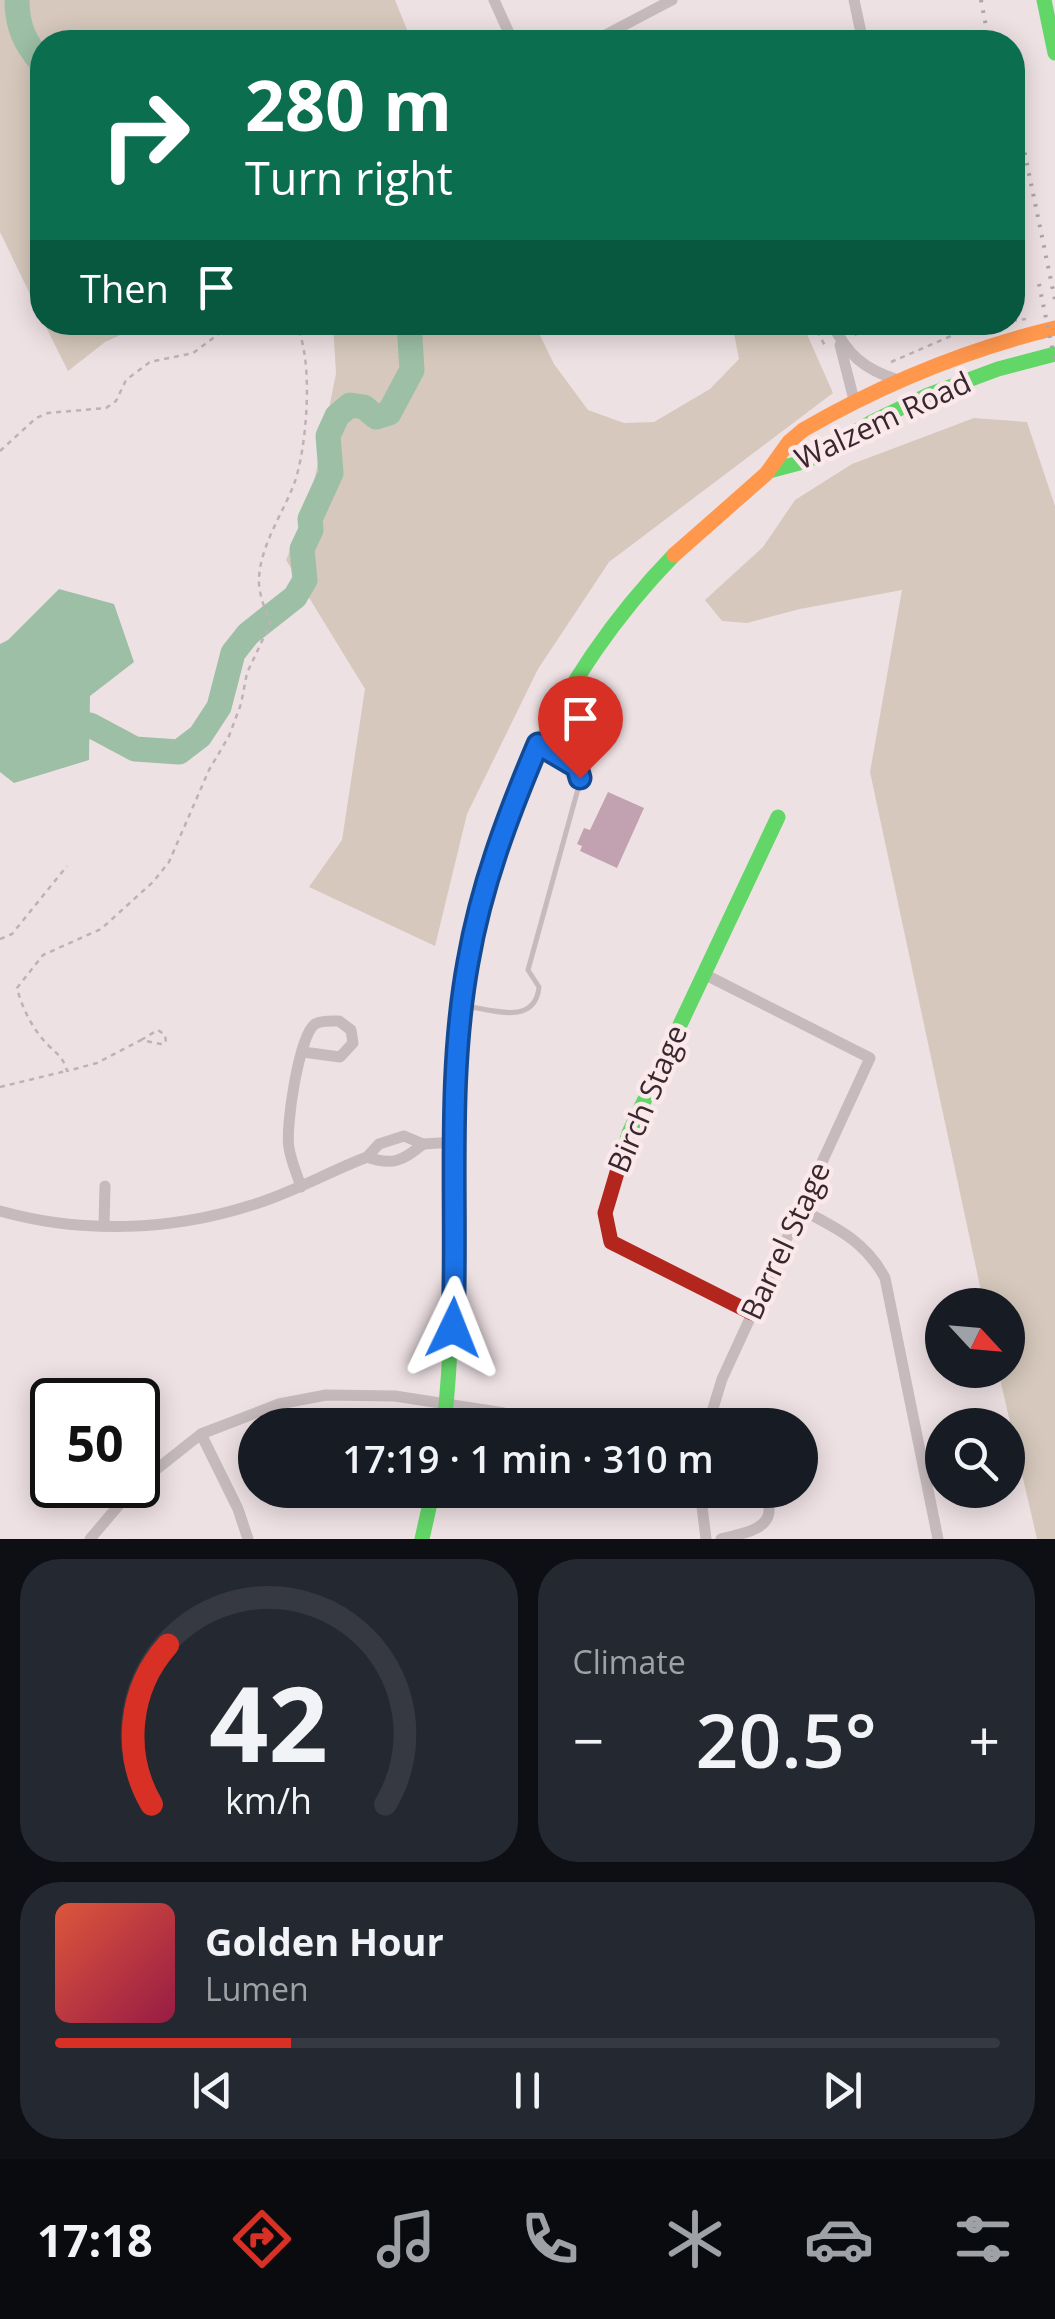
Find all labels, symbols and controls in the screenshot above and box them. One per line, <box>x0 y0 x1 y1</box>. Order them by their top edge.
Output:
text: 280 m <box>245 56 452 152</box>
icon: right <box>80 70 210 200</box>
text: Turn right <box>245 147 453 208</box>
icon: arrive <box>189 260 244 315</box>
text: Then <box>80 262 169 314</box>
street label: Walzem Road <box>788 361 977 478</box>
pin <box>538 676 623 779</box>
icon: arrive <box>553 691 608 746</box>
street label: Birch Stage <box>597 1018 696 1179</box>
street label: Barrel Stage <box>730 1155 839 1326</box>
position arrow <box>401 1276 505 1380</box>
north arrow <box>925 1288 1025 1388</box>
map controls <box>925 1288 1025 1508</box>
speed limit sign: 50 <box>30 1378 160 1508</box>
button: search <box>925 1408 1025 1508</box>
text: 17:19 · 1 min · 310 m <box>342 1432 714 1484</box>
text: Climate <box>573 1640 686 1683</box>
text: 42 <box>209 1651 328 1792</box>
text: 20.5° <box>696 1688 877 1790</box>
text: − <box>573 1702 604 1777</box>
text: + <box>969 1702 1000 1777</box>
text: km/h <box>225 1776 312 1824</box>
text: Golden Hour <box>205 1915 444 1967</box>
text: Lumen <box>205 1967 309 2010</box>
icon: previous <box>185 2063 240 2118</box>
icon: pause <box>500 2063 555 2118</box>
icon: next <box>815 2063 870 2118</box>
icon: directions <box>227 2204 297 2274</box>
icon: music <box>371 2204 441 2274</box>
icon: phone <box>515 2204 585 2274</box>
icon: climate <box>660 2204 730 2274</box>
icon: car <box>804 2204 874 2274</box>
icon: filters <box>948 2204 1018 2274</box>
text: 17:18 <box>37 2209 153 2270</box>

